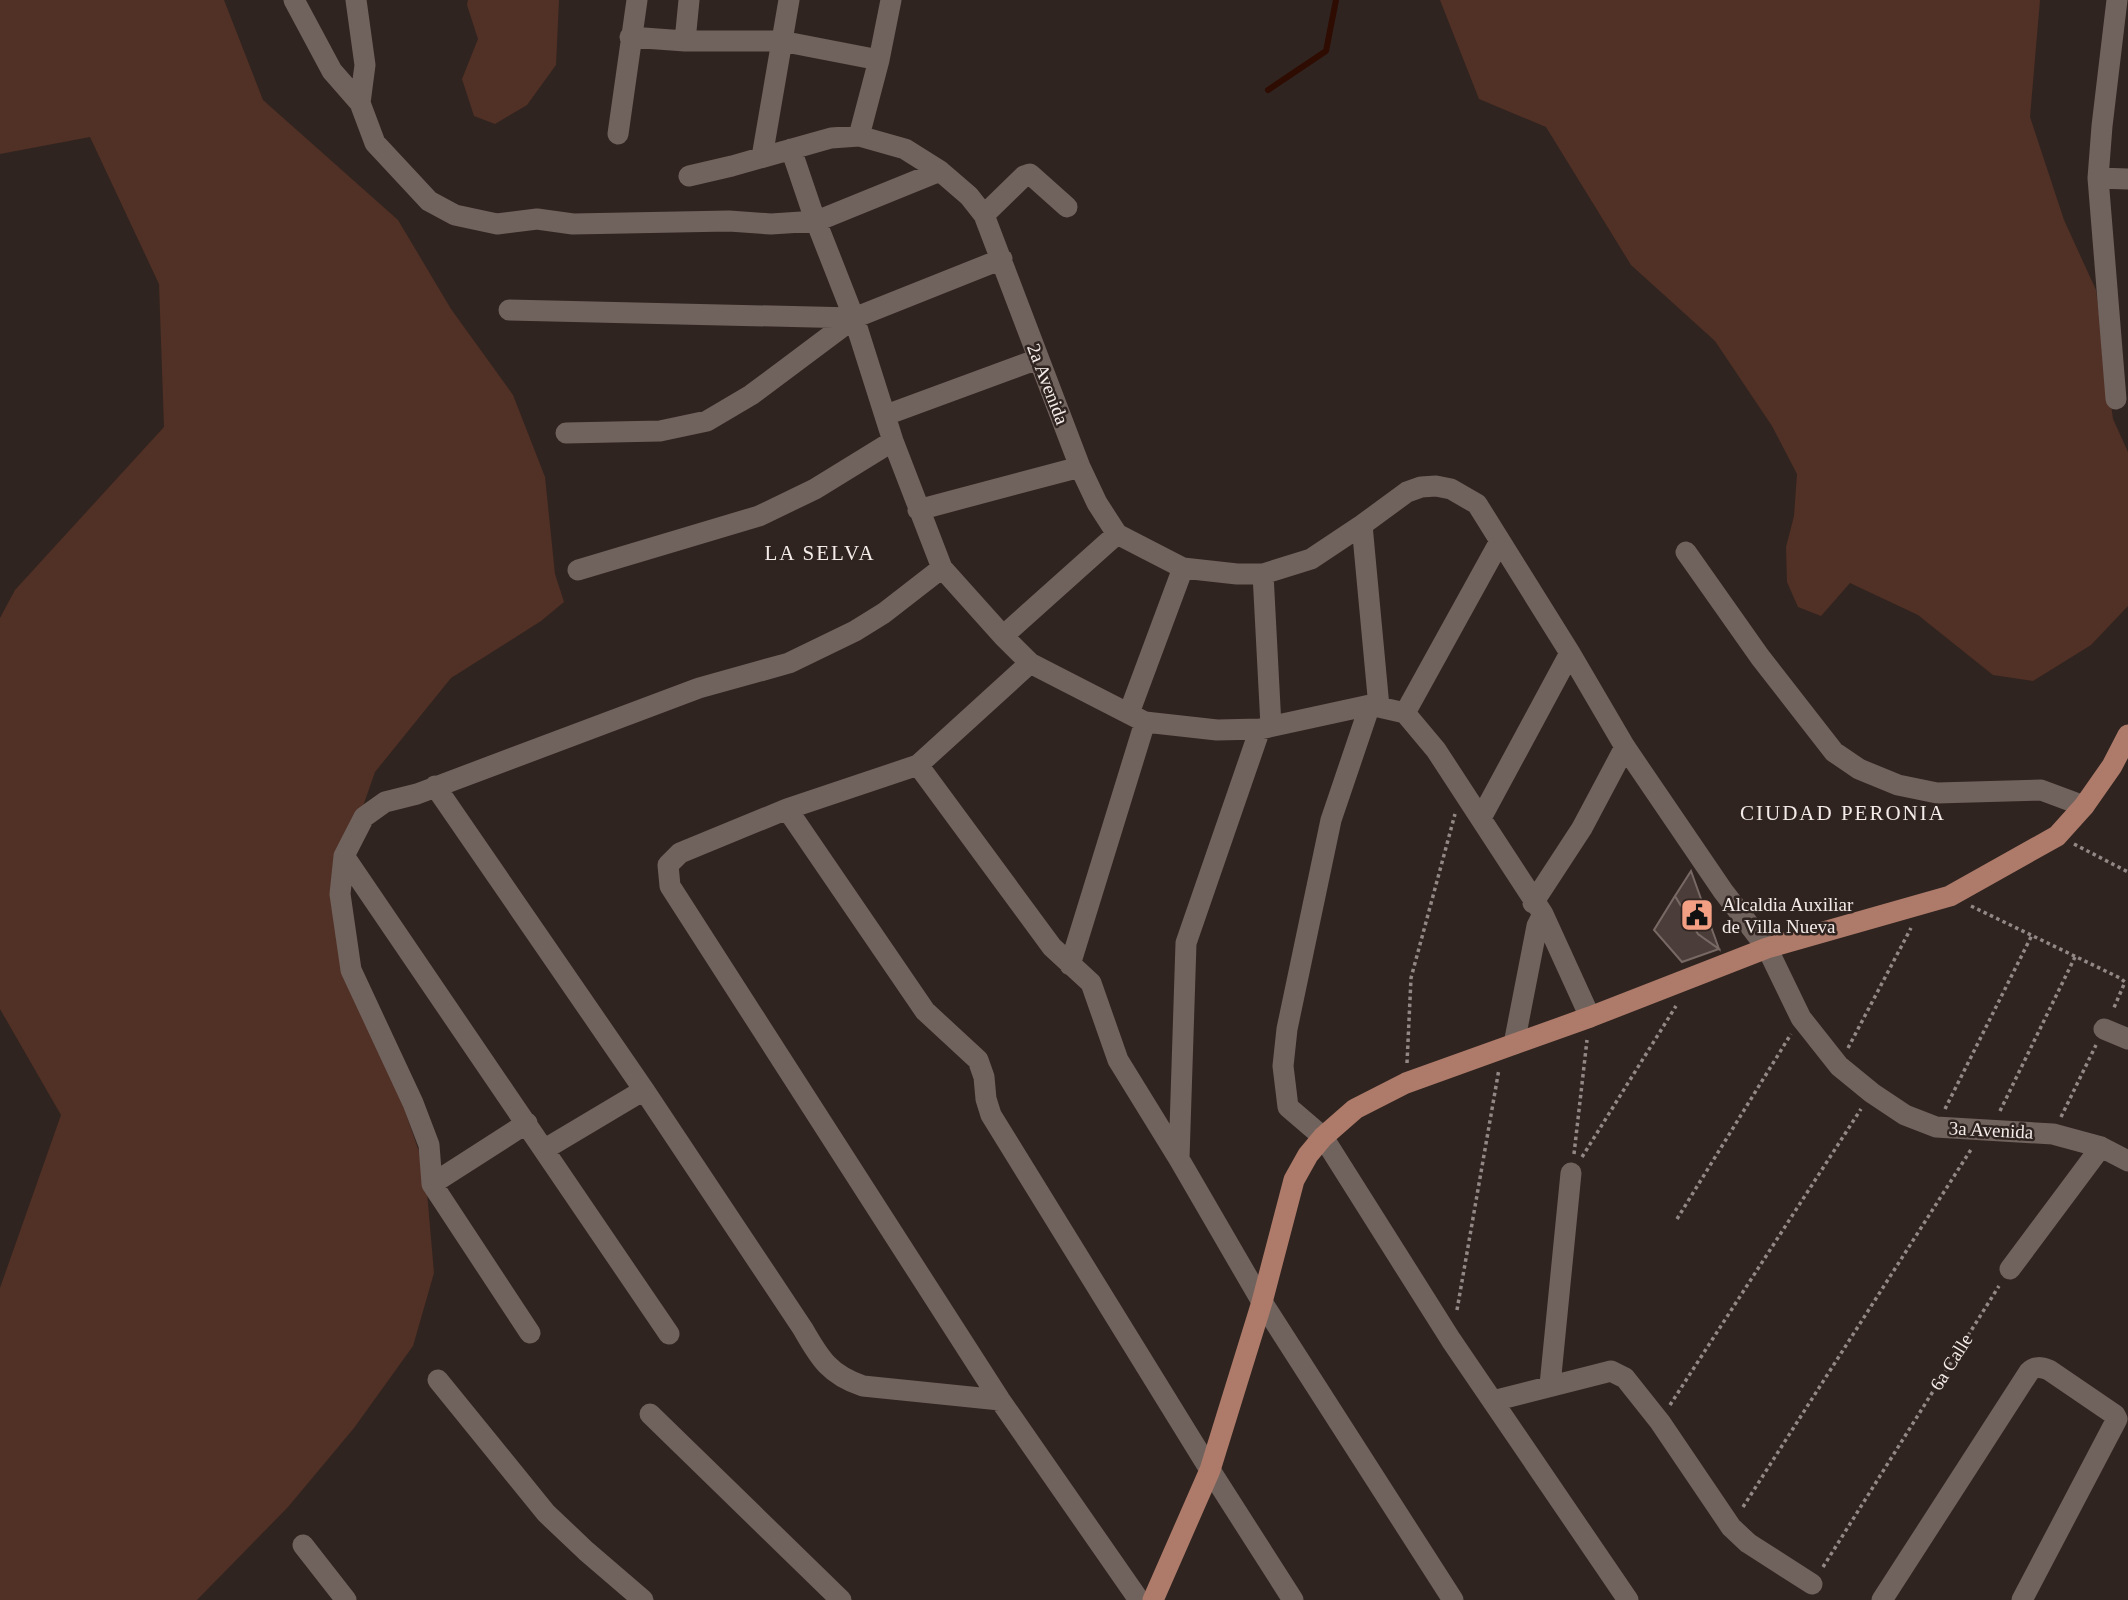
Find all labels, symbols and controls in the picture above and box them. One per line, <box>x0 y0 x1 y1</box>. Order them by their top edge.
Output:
street label: 2a Avenida <box>1023 341 1073 428</box>
district label: LA SELVA <box>764 541 876 565</box>
district label: CIUDAD PERONIA <box>1740 801 1946 825</box>
place label: Alcaldia Auxiliar de Villa Nueva <box>1722 894 1854 937</box>
public building icon: Alcaldia Auxiliar de Villa Nueva <box>1678 896 1716 934</box>
street label: 3a Avenida <box>1948 1117 2034 1143</box>
street label: 6a Calle <box>1925 1330 1977 1394</box>

